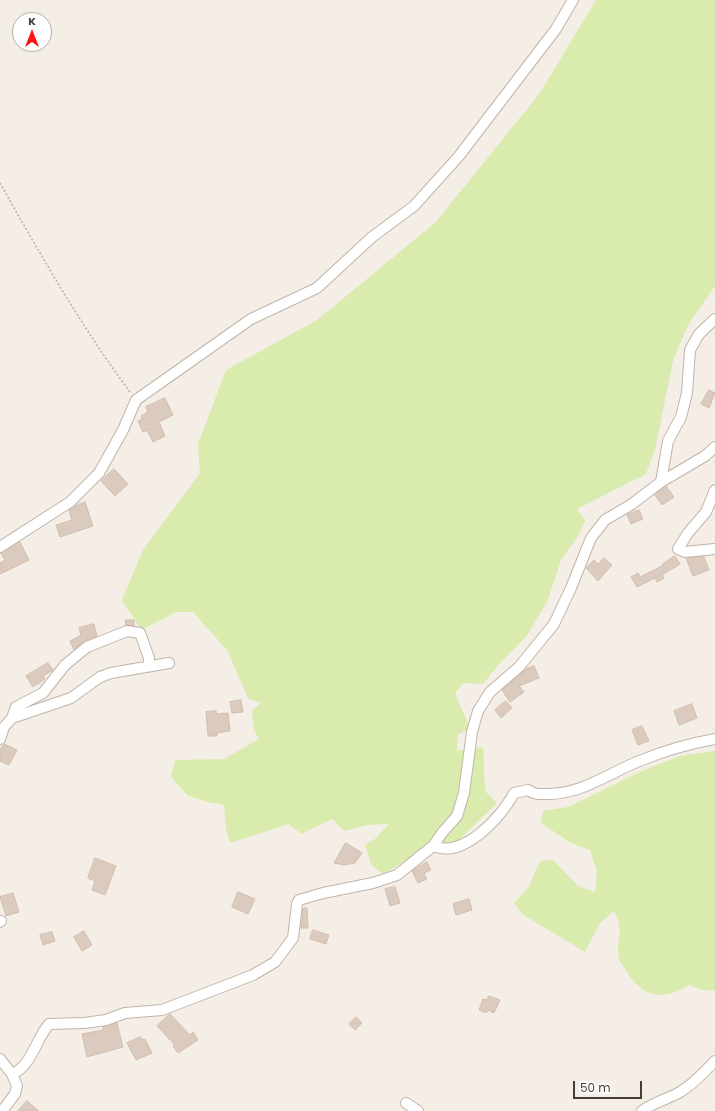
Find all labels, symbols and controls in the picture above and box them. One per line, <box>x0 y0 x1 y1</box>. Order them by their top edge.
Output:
north arrow <box>12 12 52 52</box>
text: K <box>28 13 36 29</box>
scale bar <box>575 1073 644 1099</box>
text: 50 m <box>580 1079 611 1096</box>

